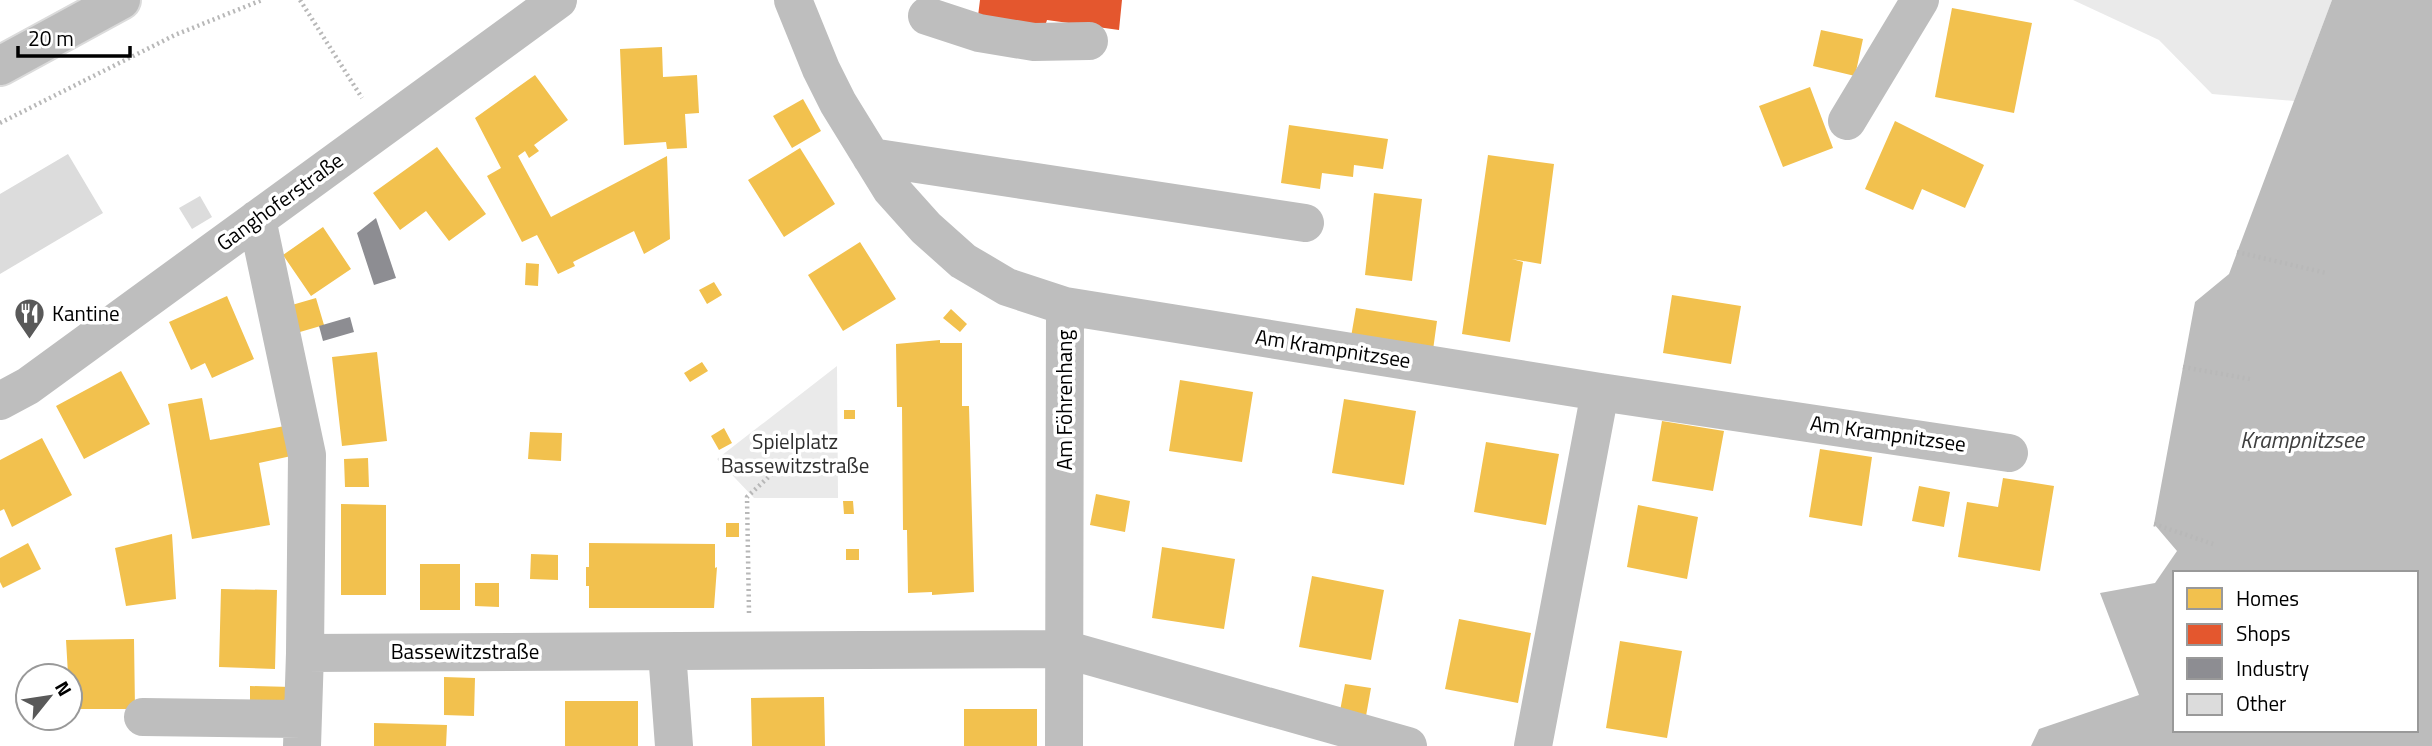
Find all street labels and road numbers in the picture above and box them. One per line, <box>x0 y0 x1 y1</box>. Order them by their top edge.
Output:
street label: Ganghoferstraße <box>209 144 350 258</box>
street label: Am Krampnitzsee <box>1253 320 1413 376</box>
street label: Am Föhrenhang <box>1048 330 1080 470</box>
street label: Am Krampnitzsee <box>1808 406 1968 460</box>
street label: Bassewitzstraße <box>391 635 539 667</box>

